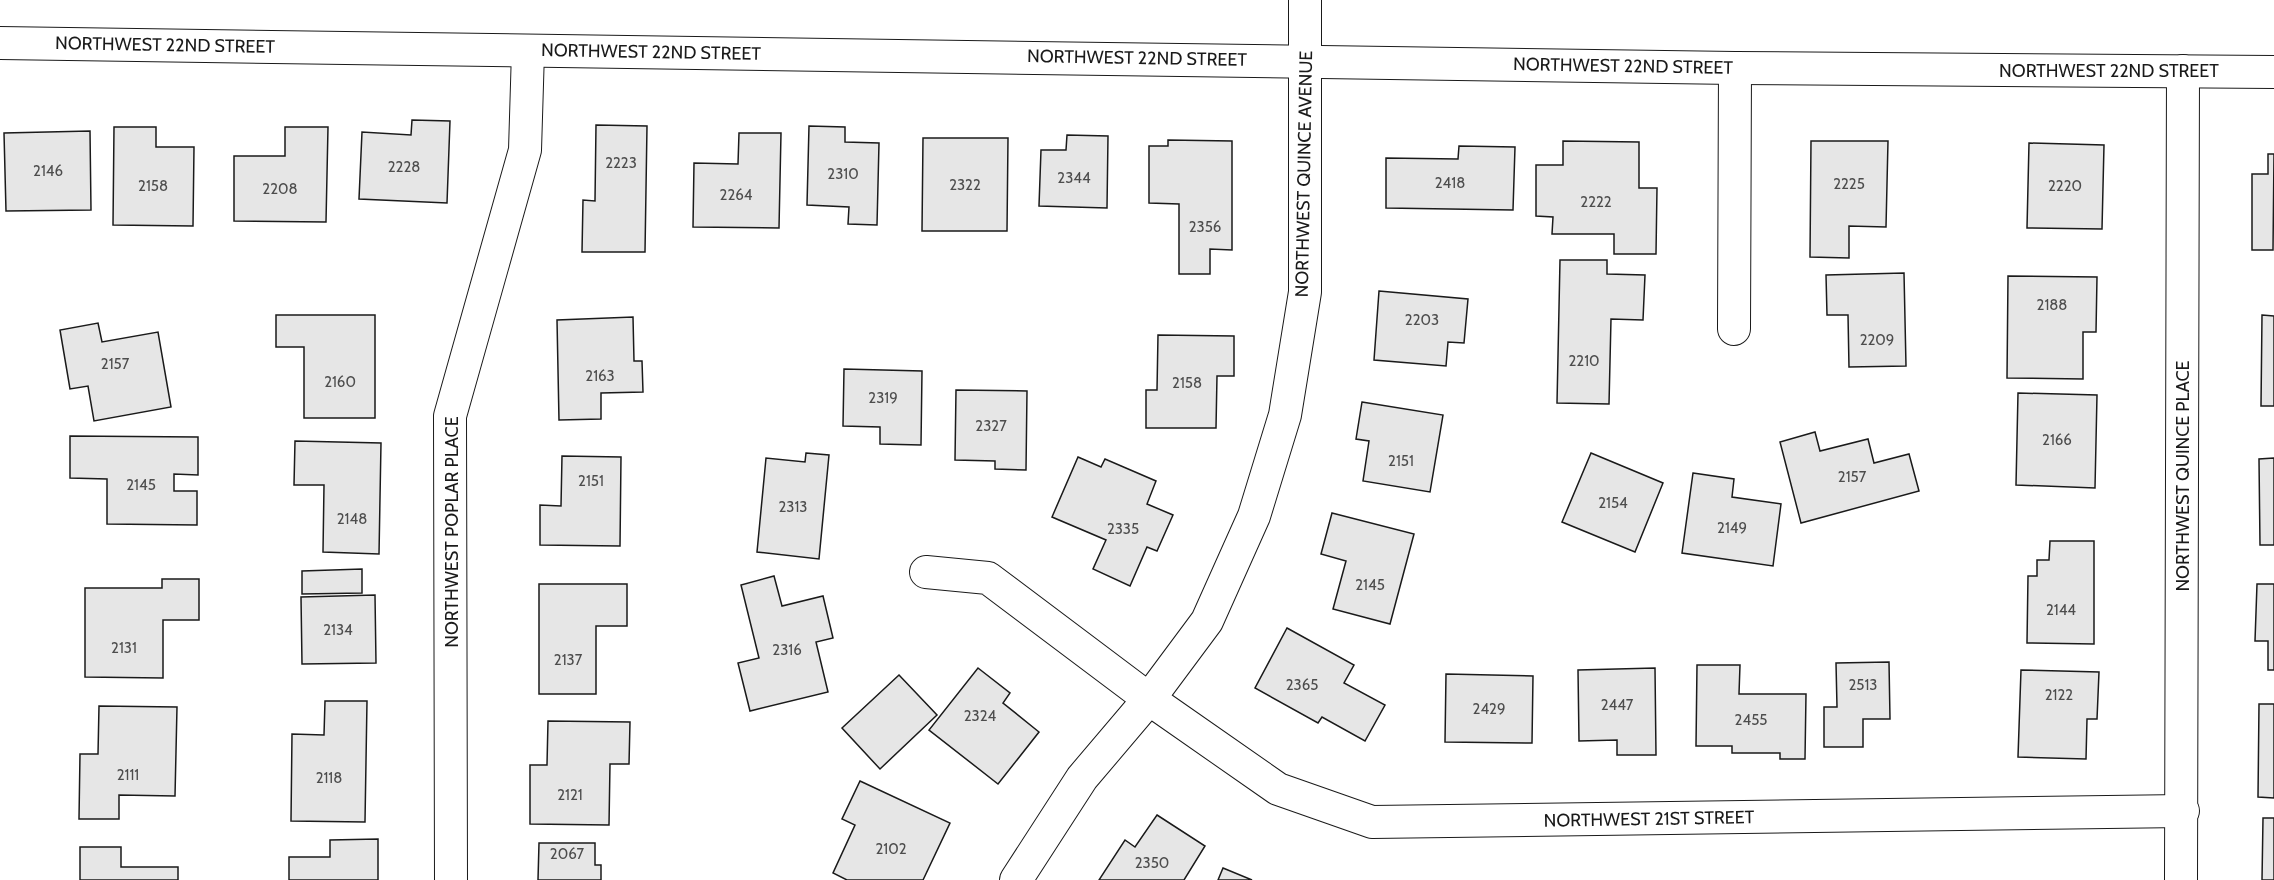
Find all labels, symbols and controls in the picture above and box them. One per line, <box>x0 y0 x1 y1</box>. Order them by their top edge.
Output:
street label: NORTHWEST 22ND STREET <box>55 32 275 58</box>
street label: NORTHWEST 22ND STREET <box>541 39 761 65</box>
street label: NORTHWEST 22ND STREET <box>1027 45 1247 71</box>
street label: NORTHWEST QUINCE AVENUE <box>1291 50 1317 298</box>
street label: NORTHWEST 22ND STREET <box>1513 53 1733 79</box>
street label: NORTHWEST 22ND STREET <box>1999 60 2219 82</box>
house number: 2223 <box>605 154 637 172</box>
house number: 2228 <box>388 158 420 176</box>
house number: 2146 <box>33 162 63 180</box>
house number: 2310 <box>827 165 859 183</box>
house number: 2344 <box>1057 169 1091 187</box>
house number: 2418 <box>1435 174 1465 192</box>
house number: 2225 <box>1833 175 1865 193</box>
house number: 2322 <box>949 176 981 194</box>
house number: 2158 <box>138 177 168 195</box>
house number: 2220 <box>2048 177 2082 195</box>
house number: 2208 <box>262 180 298 198</box>
house number: 2264 <box>720 186 753 204</box>
house number: 2222 <box>1580 193 1612 211</box>
house number: 2356 <box>1189 218 1221 236</box>
house number: 2188 <box>2037 296 2067 314</box>
house number: 2203 <box>1405 311 1439 329</box>
house number: 2209 <box>1860 331 1894 349</box>
house number: 2210 <box>1568 352 1600 370</box>
house number: 2157 <box>101 355 130 373</box>
street label: NORTHWEST QUINCE PLACE <box>2172 360 2194 592</box>
house number: 2163 <box>585 367 615 385</box>
house number: 2160 <box>324 373 356 391</box>
house number: 2158 <box>1172 374 1202 392</box>
house number: 2319 <box>868 389 898 407</box>
street label: NORTHWEST POPLAR PLACE <box>441 416 463 648</box>
house number: 2327 <box>975 417 1007 435</box>
house number: 2166 <box>2042 431 2072 449</box>
house number: 2151 <box>1388 452 1414 470</box>
house number: 2157 <box>1838 468 1867 486</box>
house number: 2151 <box>578 472 604 490</box>
house number: 2145 <box>126 476 156 494</box>
house number: 2154 <box>1598 494 1628 512</box>
house number: 2313 <box>779 498 807 516</box>
house number: 2148 <box>337 510 367 528</box>
house number: 2149 <box>1717 519 1747 537</box>
house number: 2335 <box>1107 520 1139 538</box>
house number: 2145 <box>1355 576 1385 594</box>
house number: 2144 <box>2046 601 2076 619</box>
house number: 2134 <box>323 621 353 639</box>
house number: 2131 <box>111 639 137 657</box>
house number: 2316 <box>772 641 802 659</box>
house number: 2137 <box>554 651 583 669</box>
house number: 2365 <box>1286 676 1318 694</box>
house number: 2513 <box>1849 676 1877 694</box>
house number: 2122 <box>2045 686 2073 704</box>
house number: 2447 <box>1601 696 1634 714</box>
house number: 2429 <box>1473 700 1505 718</box>
house number: 2324 <box>964 707 997 725</box>
house number: 2455 <box>1735 711 1767 729</box>
house number: 2111 <box>117 766 139 784</box>
house number: 2118 <box>316 769 342 787</box>
house number: 2121 <box>557 786 583 804</box>
street label: NORTHWEST 21ST STREET <box>1544 806 1755 832</box>
house number: 2102 <box>875 840 907 858</box>
house number: 2067 <box>550 845 585 863</box>
house number: 2350 <box>1135 854 1169 872</box>

